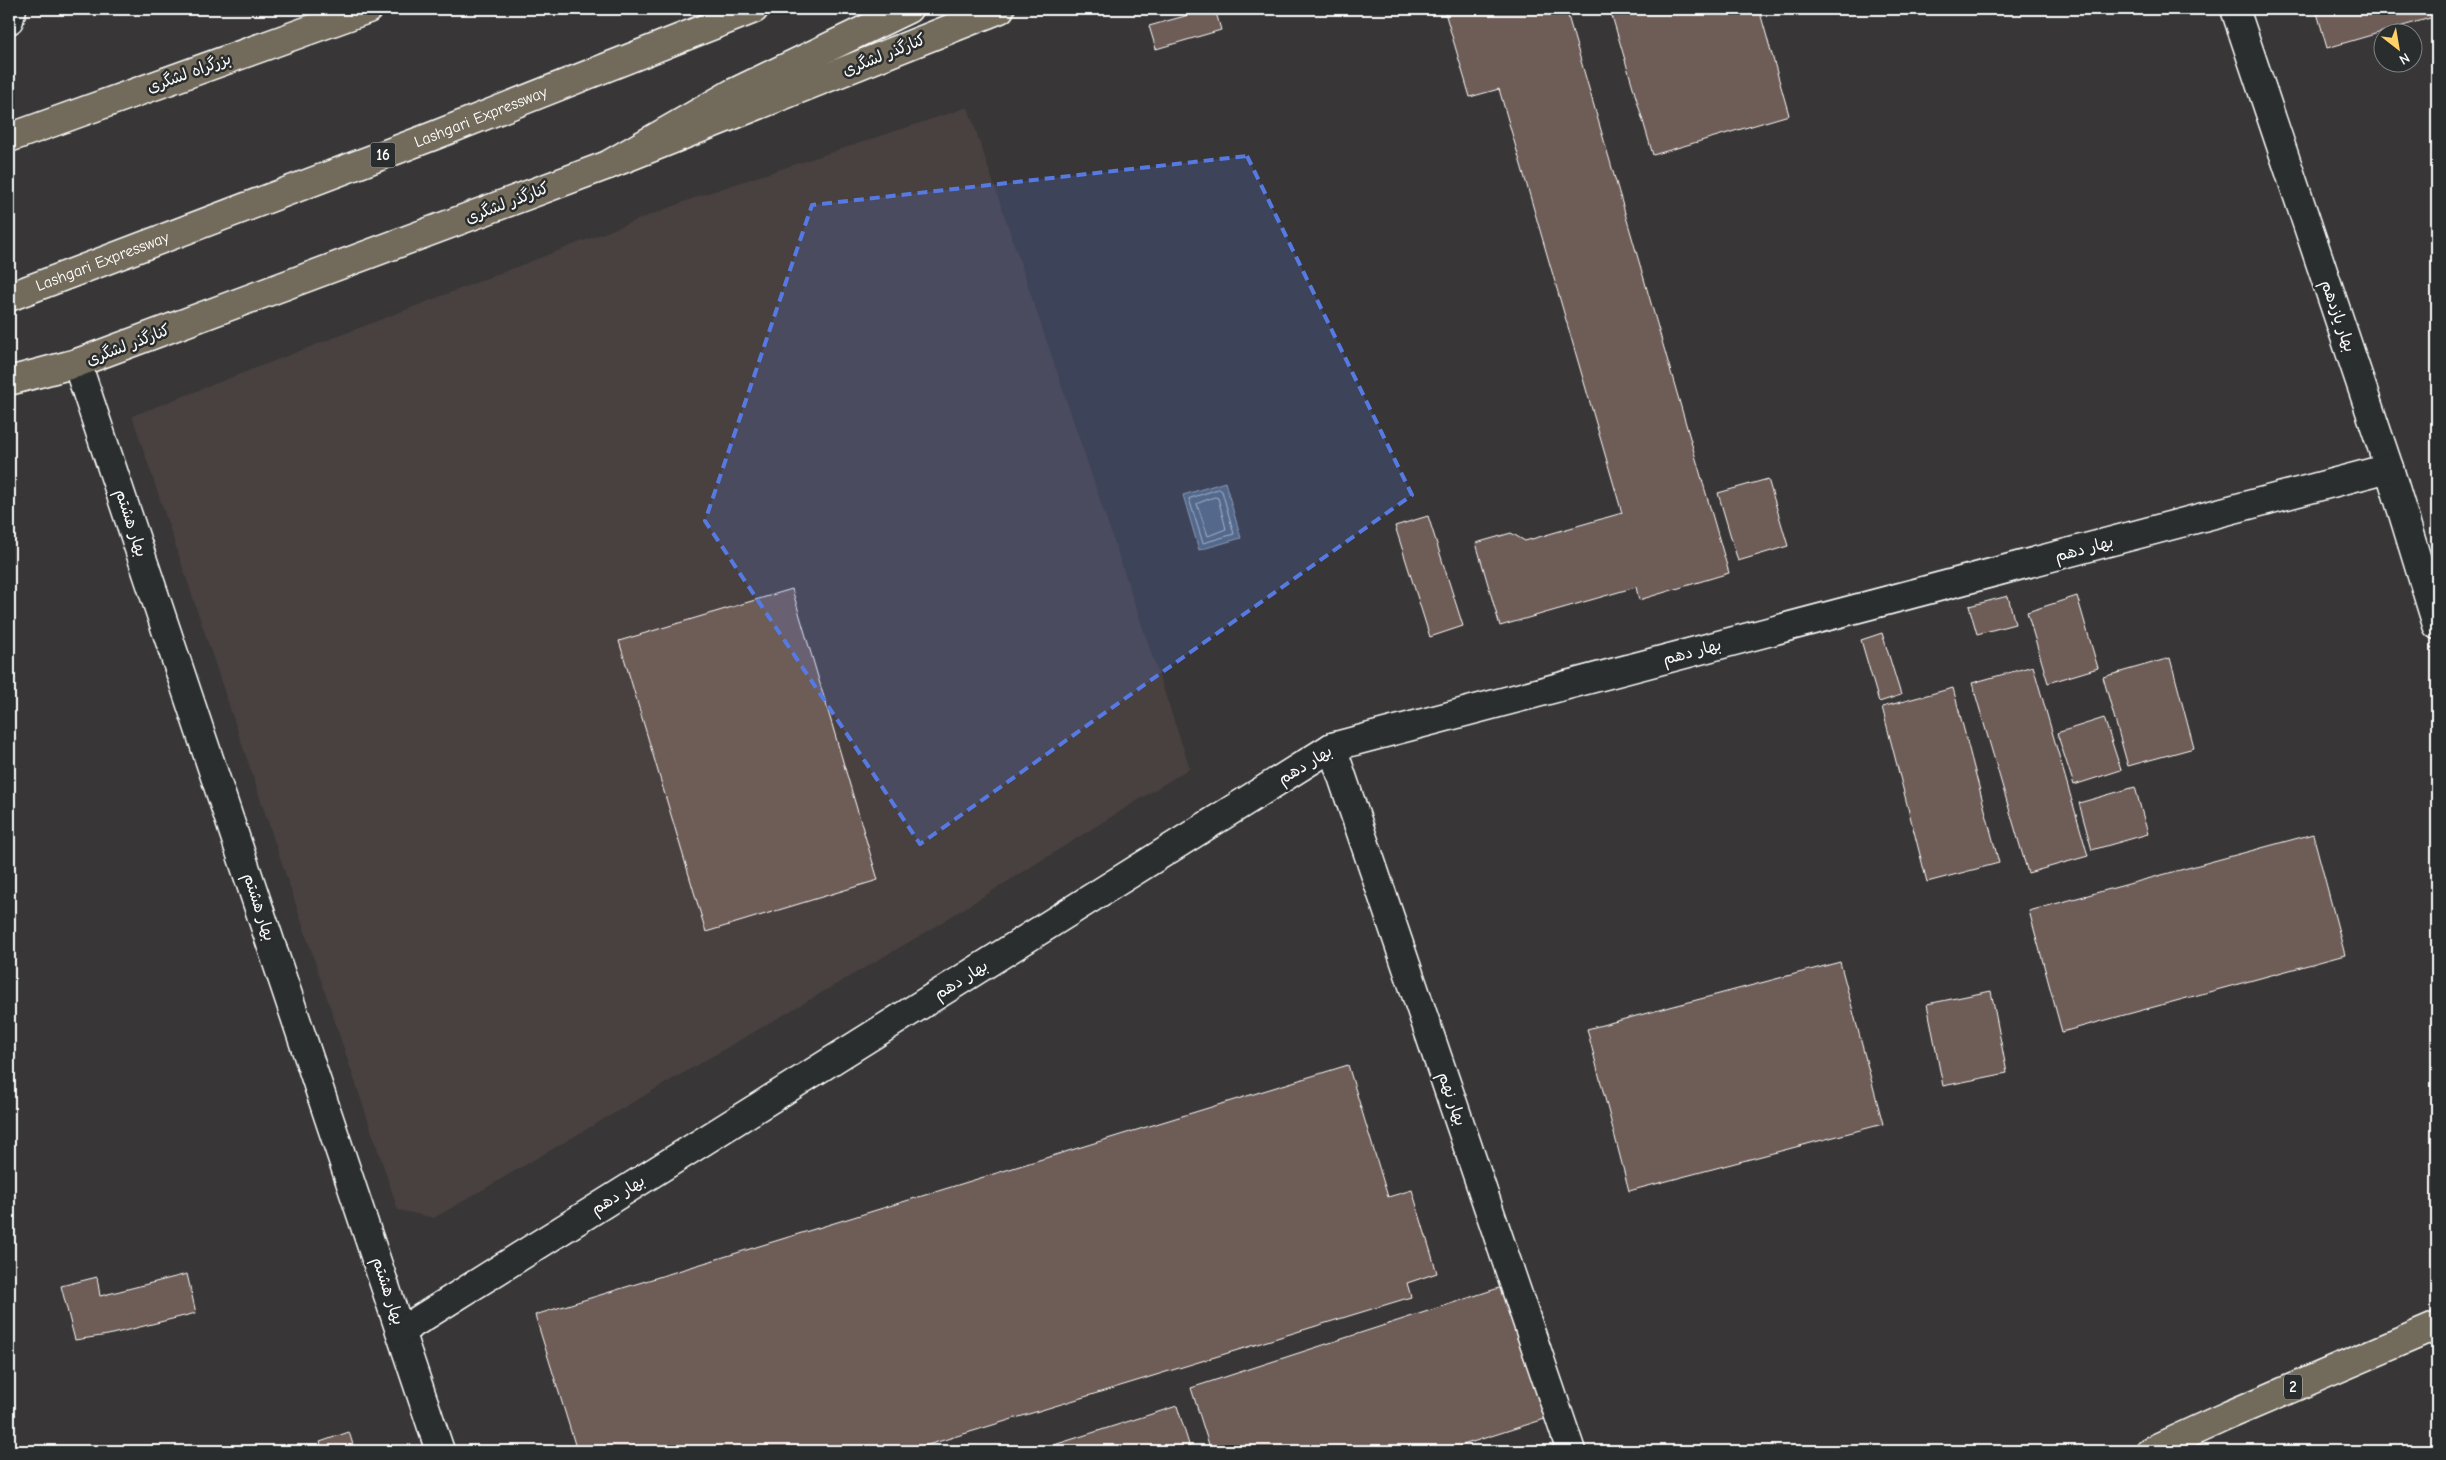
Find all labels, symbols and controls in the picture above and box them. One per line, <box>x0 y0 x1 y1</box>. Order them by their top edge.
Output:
north arrow <box>2374 22 2424 72</box>
street label: کنارگذر لشگری <box>839 29 928 80</box>
street label: بزرگراه لشگری <box>144 49 234 97</box>
text: N <box>2396 49 2413 68</box>
street label: Lashgari Expressway <box>412 82 551 151</box>
road number: 16 <box>370 142 396 168</box>
street label: کنارگذر لشگری <box>462 178 551 227</box>
street label: Lashgari Expressway <box>33 228 172 295</box>
street label: بهار یازدهم <box>2314 278 2359 355</box>
street label: کنارگذر لشگری <box>83 320 172 369</box>
street label: بهار هشتم <box>109 487 150 560</box>
street label: بهار دهم <box>2053 533 2116 568</box>
street label: بهار دهم <box>1661 636 1724 671</box>
street label: بهار دهم <box>1275 742 1337 791</box>
street label: بهار هشتم <box>237 871 278 944</box>
street label: بهار دهم <box>931 957 993 1006</box>
street label: بهار نهم <box>1432 1070 1470 1129</box>
street label: بهار دهم <box>588 1172 650 1221</box>
street label: بهار هشتم <box>366 1255 407 1328</box>
road number: 2 <box>2284 1374 2302 1400</box>

